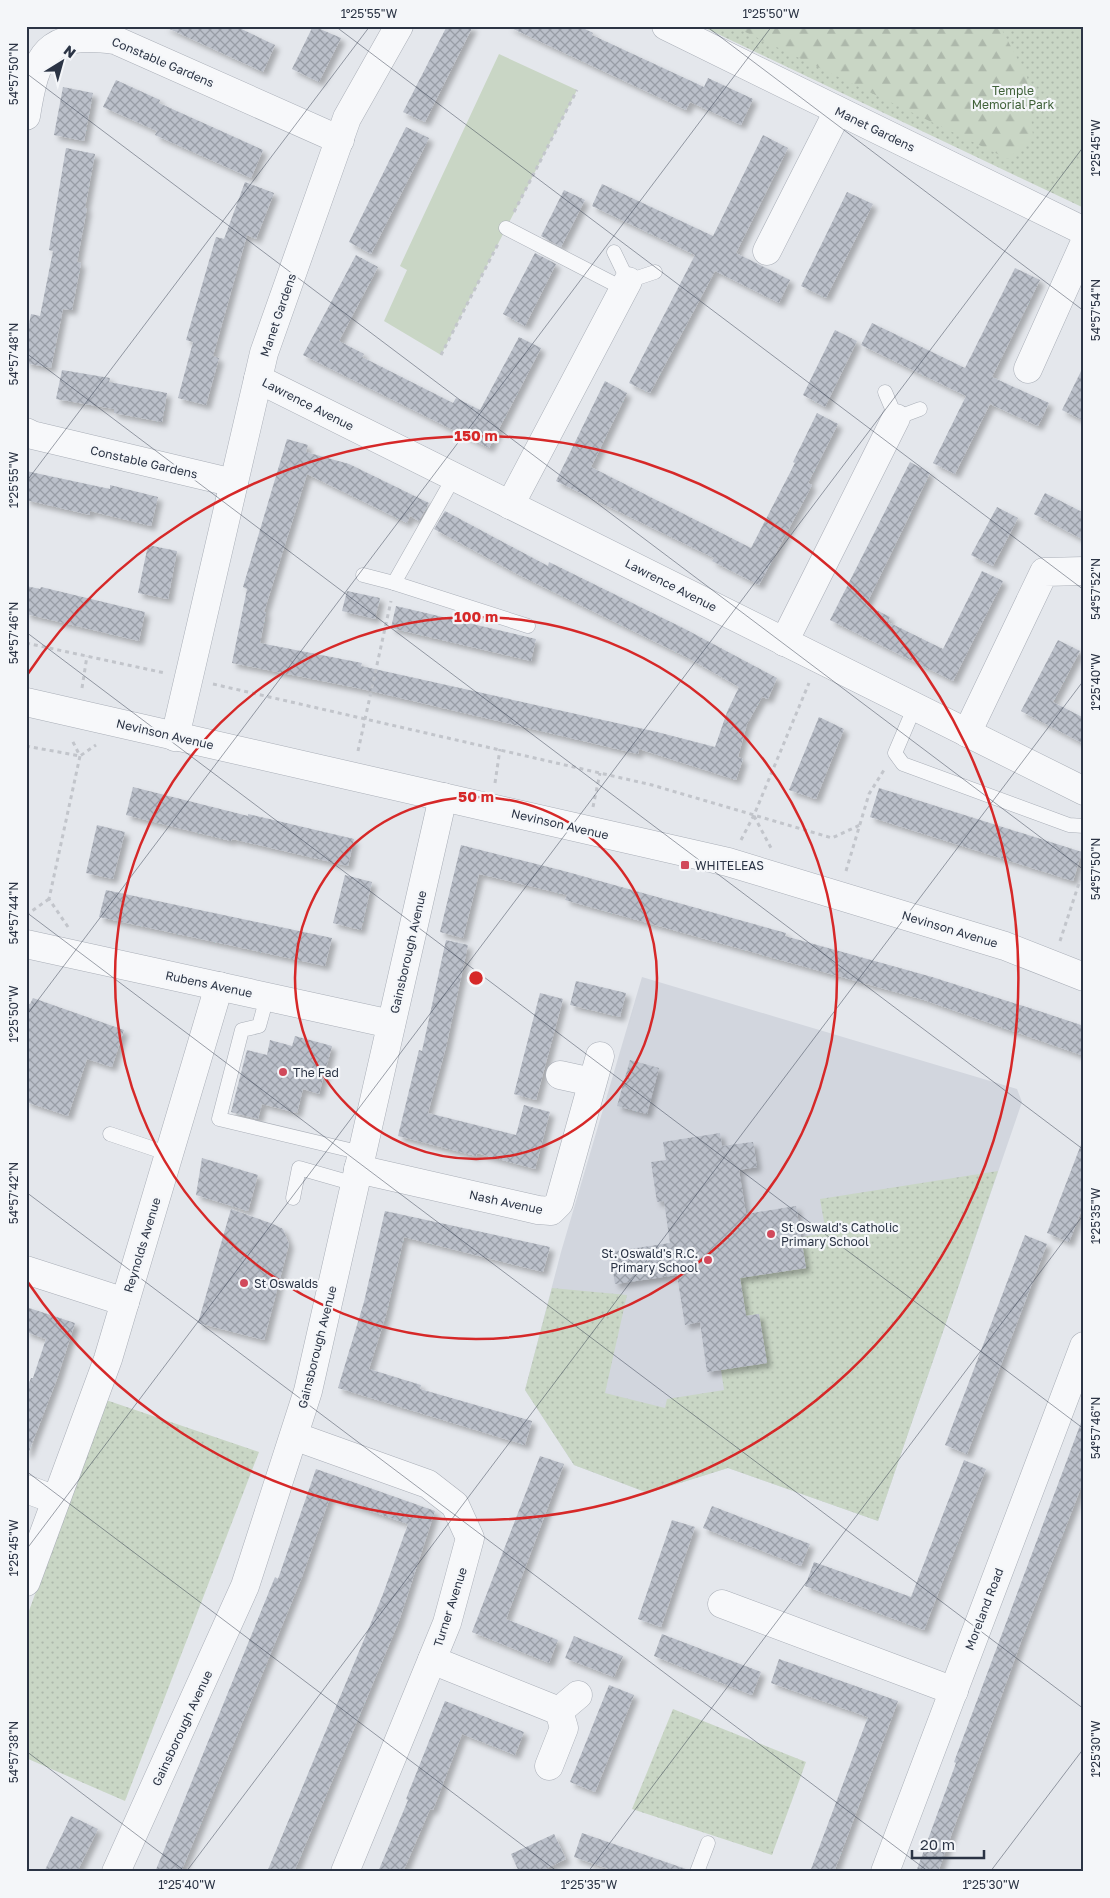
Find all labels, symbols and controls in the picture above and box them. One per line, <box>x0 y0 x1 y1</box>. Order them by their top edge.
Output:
text: 1°25'55"W <box>341 6 398 21</box>
text: 1°25'50"W <box>743 6 800 21</box>
street label: Constable Gardens <box>110 34 216 90</box>
north arrow <box>38 38 88 88</box>
text: N <box>61 41 79 61</box>
text: 54°57'50"N <box>6 43 21 105</box>
park label: Temple Memorial Park <box>972 83 1055 112</box>
street label: Manet Gardens <box>833 103 917 155</box>
text: 1°25'45"W <box>1088 119 1103 176</box>
street label: Manet Gardens <box>257 271 299 359</box>
text: 54°57'54"N <box>1088 279 1103 341</box>
text: 54°57'48"N <box>6 323 21 385</box>
street label: Lawrence Avenue <box>260 374 356 434</box>
text: 150 m <box>454 426 498 444</box>
street label: Constable Gardens <box>89 442 199 482</box>
text: 1°25'55"W <box>6 451 21 508</box>
street label: Lawrence Avenue <box>623 555 719 615</box>
text: 54°57'52"N <box>1088 558 1103 620</box>
text: 54°57'46"N <box>6 602 21 664</box>
text: 100 m <box>454 607 498 625</box>
text: 1°25'40"W <box>1088 653 1103 711</box>
street label: Nevinson Avenue <box>115 716 215 753</box>
text: 50 m <box>458 787 494 805</box>
street label: Nevinson Avenue <box>510 806 610 843</box>
text: 54°57'50"N <box>1088 838 1103 900</box>
place label: WHITELEAS <box>695 858 764 873</box>
marker: WHITELEAS <box>679 859 691 871</box>
text: 54°57'44"N <box>6 882 21 944</box>
street label: Gainsborough Avenue <box>387 889 429 1015</box>
street label: Nevinson Avenue <box>900 907 1000 951</box>
street label: Rubens Avenue <box>164 967 254 1001</box>
centre of rings <box>467 969 485 987</box>
text: 1°25'50"W <box>6 985 21 1042</box>
place label: The Fad <box>293 1065 339 1080</box>
marker: The Fad <box>277 1066 289 1078</box>
text: 54°57'42"N <box>6 1162 21 1224</box>
street label: Nash Avenue <box>468 1187 544 1217</box>
text: 1°25'35"W <box>1088 1187 1103 1244</box>
street label: Reynolds Avenue <box>120 1195 164 1294</box>
place label: St Oswald's Catholic Primary School <box>781 1220 899 1249</box>
marker: St Oswald's Catholic Primary School <box>765 1228 777 1240</box>
place label: St. Oswald's R.C. Primary School <box>601 1246 698 1275</box>
marker: St. Oswald's R.C. Primary School <box>702 1254 714 1266</box>
place label: St Oswalds <box>254 1276 318 1291</box>
marker: St Oswalds <box>238 1277 250 1289</box>
street label: Gainsborough Avenue <box>294 1284 340 1410</box>
text: 54°57'46"N <box>1088 1397 1103 1459</box>
text: 1°25'45"W <box>6 1519 21 1576</box>
street label: Turner Avenue <box>430 1565 470 1649</box>
street label: Moreland Road <box>961 1566 1007 1652</box>
street label: Gainsborough Avenue <box>149 1668 215 1788</box>
text: 1°25'30"W <box>1088 1720 1103 1778</box>
text: 54°57'38"N <box>6 1721 21 1783</box>
scale bar <box>912 1828 985 1860</box>
text: 20 m <box>920 1835 955 1853</box>
text: 1°25'40"W <box>158 1877 216 1892</box>
text: 1°25'35"W <box>561 1877 618 1892</box>
text: 1°25'30"W <box>962 1877 1020 1892</box>

